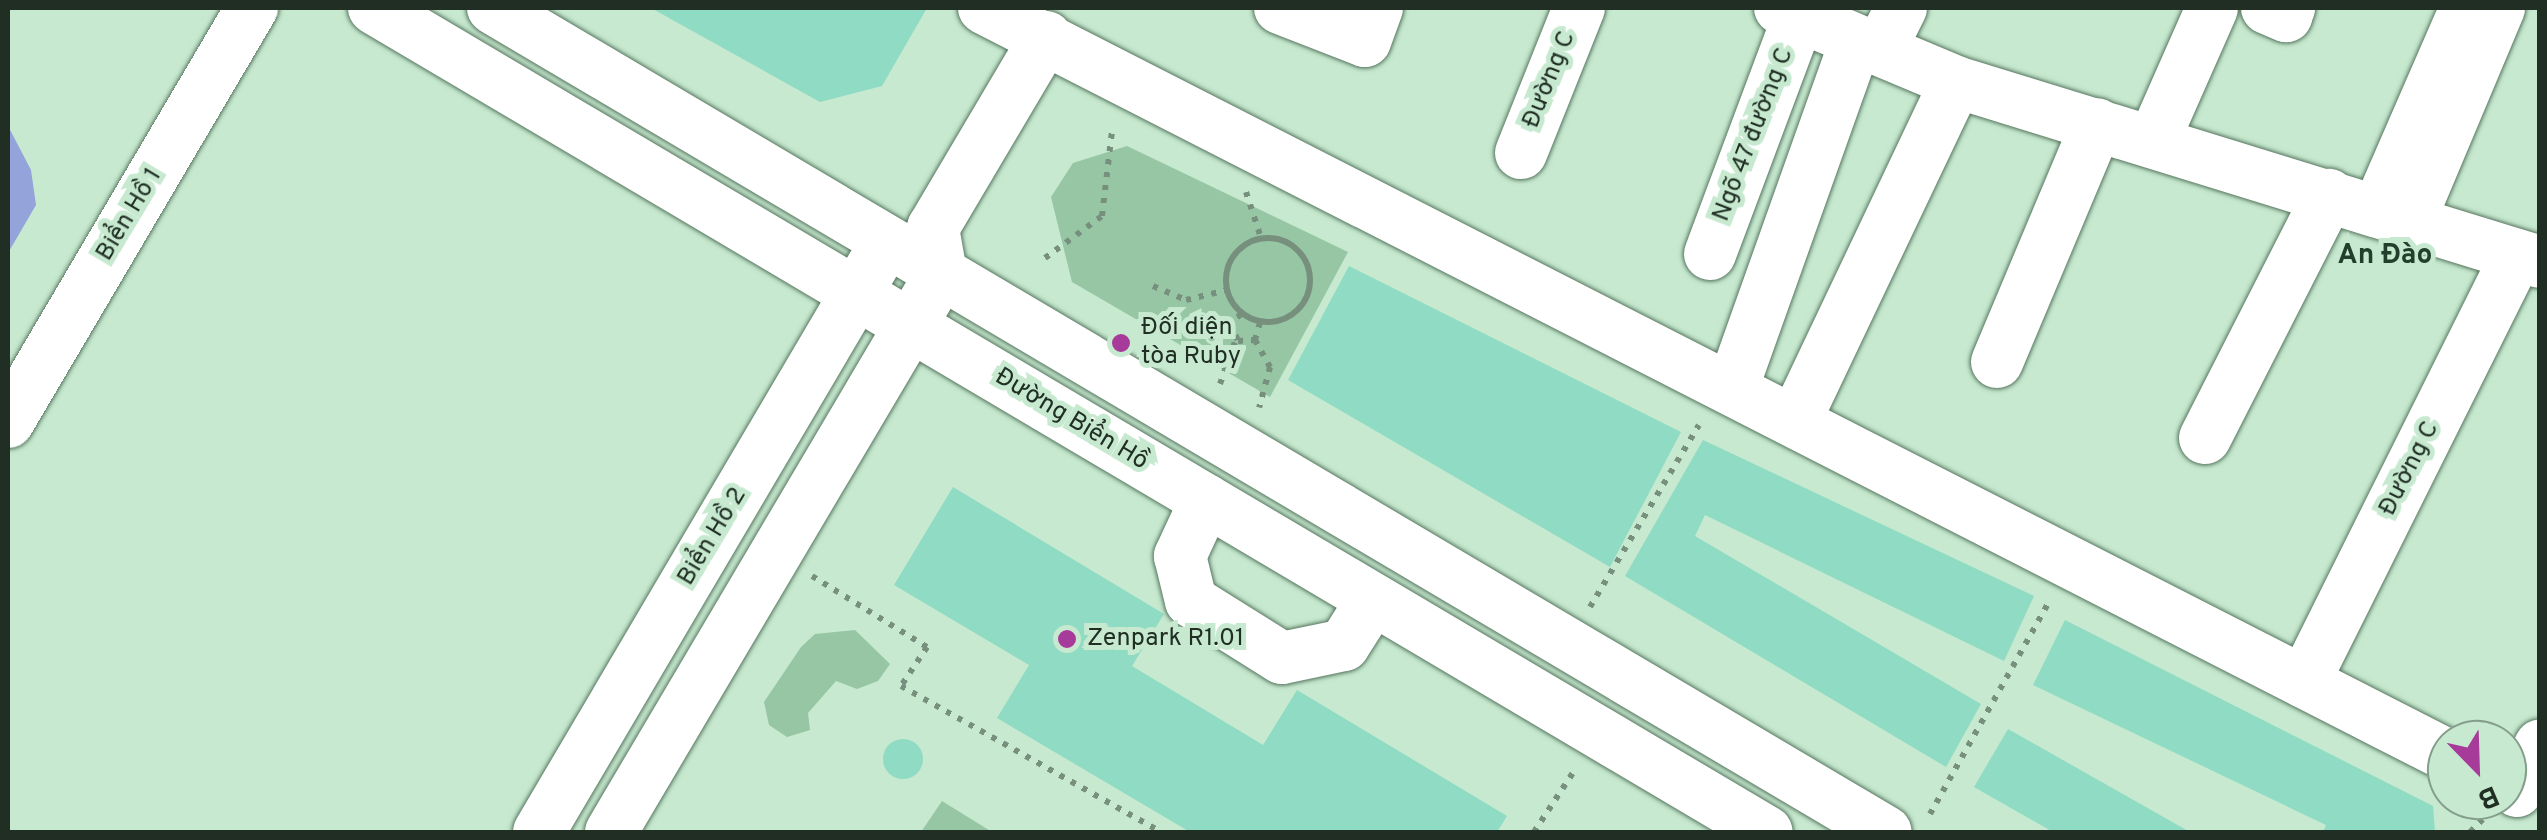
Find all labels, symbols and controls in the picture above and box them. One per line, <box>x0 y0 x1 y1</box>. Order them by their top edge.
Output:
street label: Đường C <box>1517 27 1583 133</box>
street label: Ngõ 47 đường C <box>1707 44 1801 226</box>
street label: Biển Hồ 1 <box>91 163 169 267</box>
district label: An Đào <box>2338 239 2432 273</box>
place label: Đối diện tòa Ruby <box>1141 314 1241 373</box>
marker: Đối diện tòa Ruby <box>1110 332 1132 354</box>
street label: Đường Biển Hồ <box>989 363 1153 477</box>
street label: Đường C <box>2374 417 2446 521</box>
street label: Biển Hồ 2 <box>672 483 754 591</box>
place label: Zenpark R1.01 <box>1087 624 1244 654</box>
marker: Zenpark R1.01 <box>1056 628 1078 650</box>
north arrow <box>2427 720 2527 820</box>
text: B <box>2472 775 2504 816</box>

